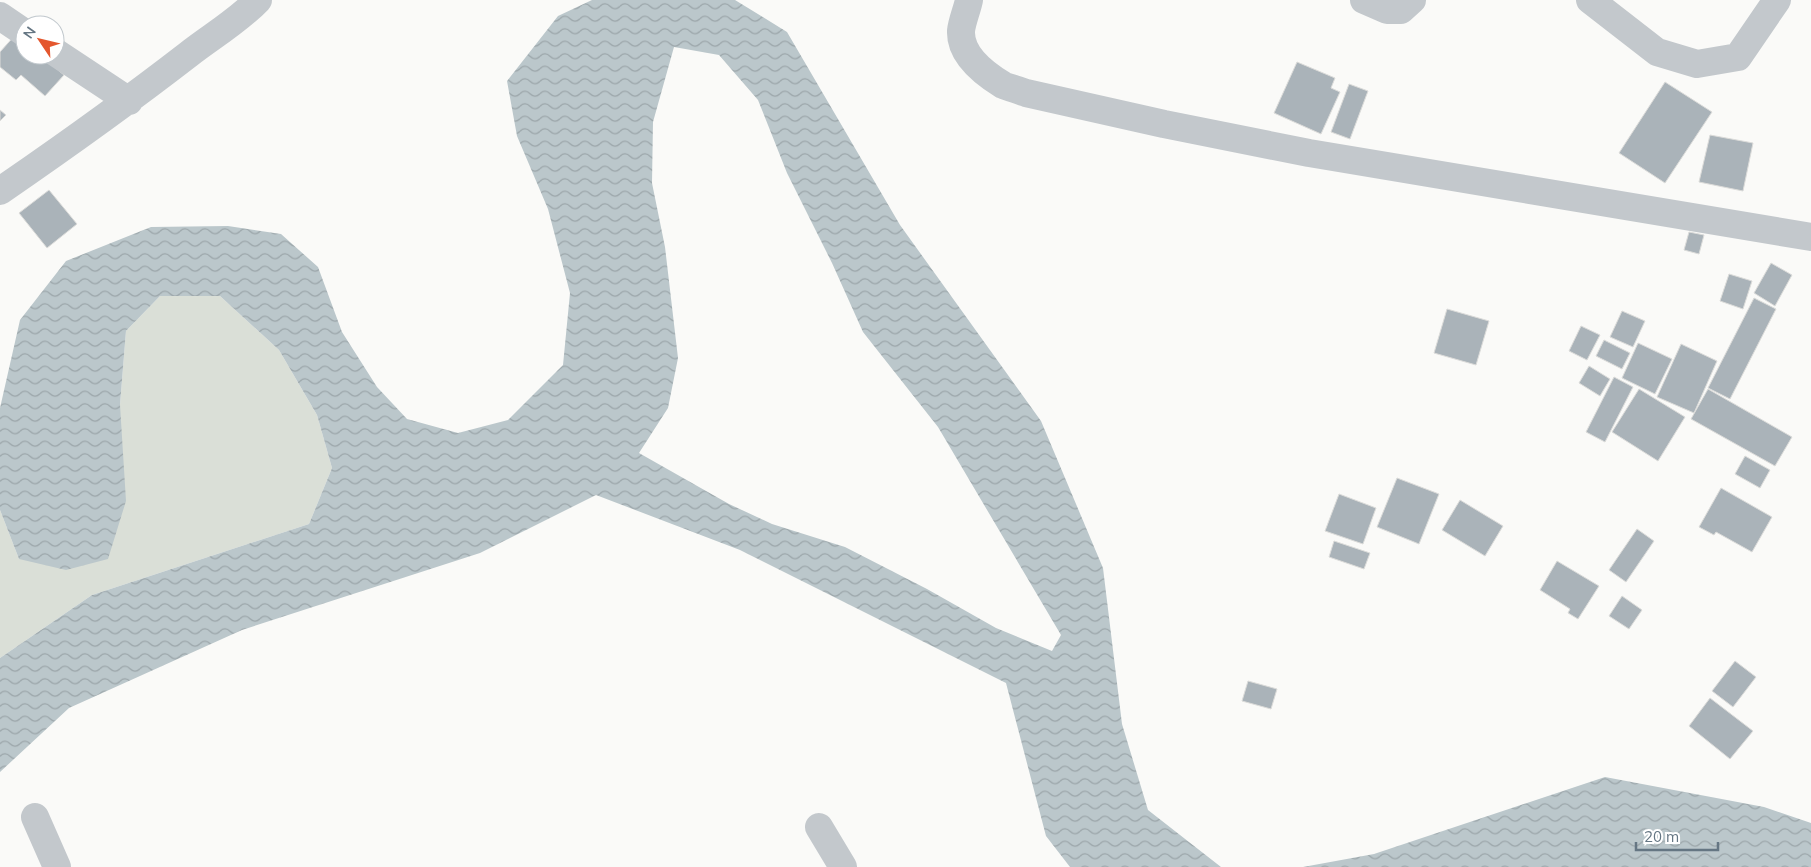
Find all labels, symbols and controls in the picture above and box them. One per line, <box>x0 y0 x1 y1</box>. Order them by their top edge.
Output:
north arrow <box>15 15 65 65</box>
text: N <box>19 23 40 42</box>
scale bar <box>1636 820 1718 852</box>
text: 20 m <box>1644 827 1679 846</box>

